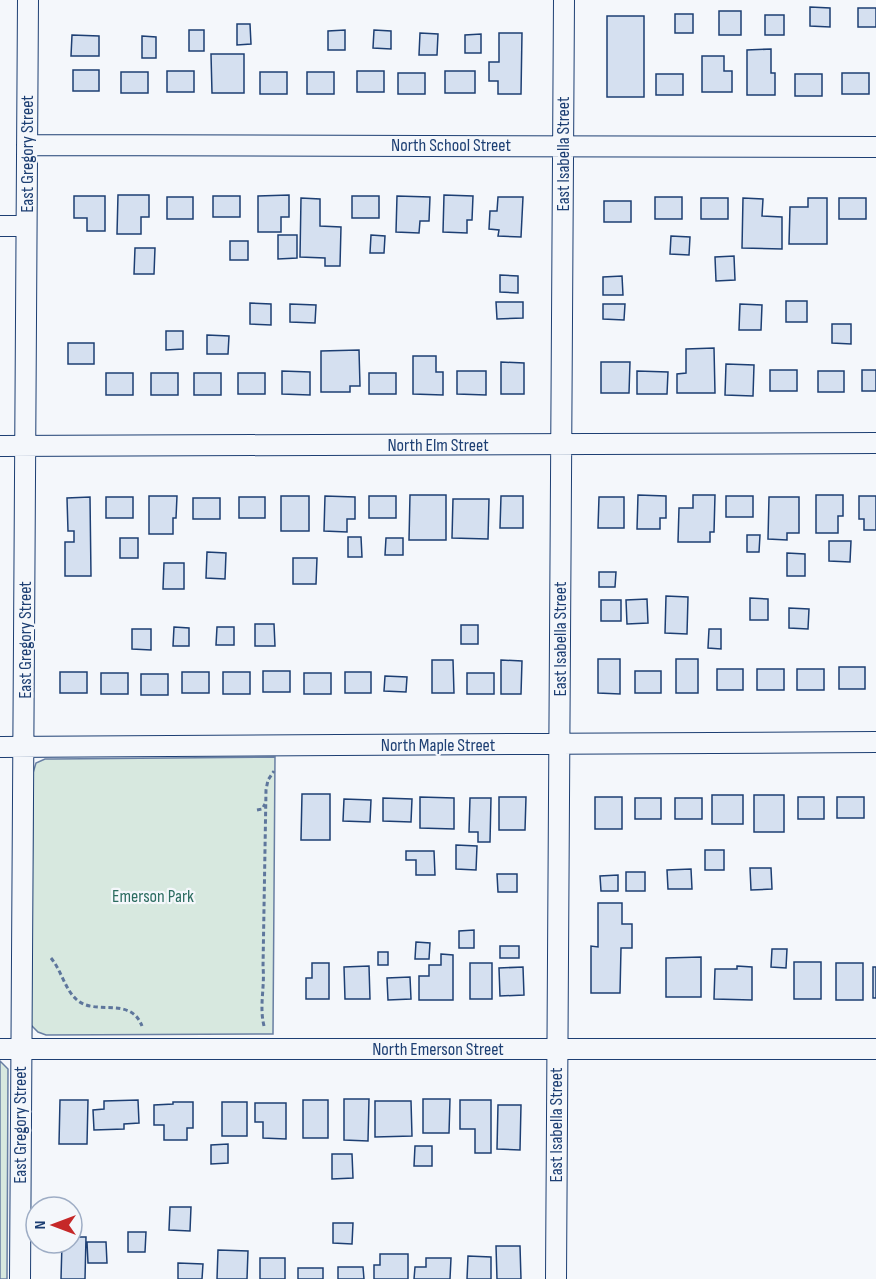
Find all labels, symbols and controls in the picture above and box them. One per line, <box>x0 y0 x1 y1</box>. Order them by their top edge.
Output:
street label: East Gregory Street <box>17 95 38 213</box>
street label: East Isabella Street <box>553 96 574 212</box>
street label: North School Street <box>391 135 511 156</box>
street label: North Elm Street <box>387 435 489 456</box>
street label: East Gregory Street <box>15 581 36 699</box>
street label: East Isabella Street <box>550 581 571 697</box>
street label: North Maple Street <box>381 735 496 756</box>
park label: Emerson Park <box>112 886 194 907</box>
street label: North Emerson Street <box>372 1039 504 1060</box>
street label: East Gregory Street <box>10 1066 31 1184</box>
street label: East Isabella Street <box>546 1067 567 1183</box>
north arrow <box>24 1195 84 1255</box>
text: N <box>31 1221 50 1229</box>

